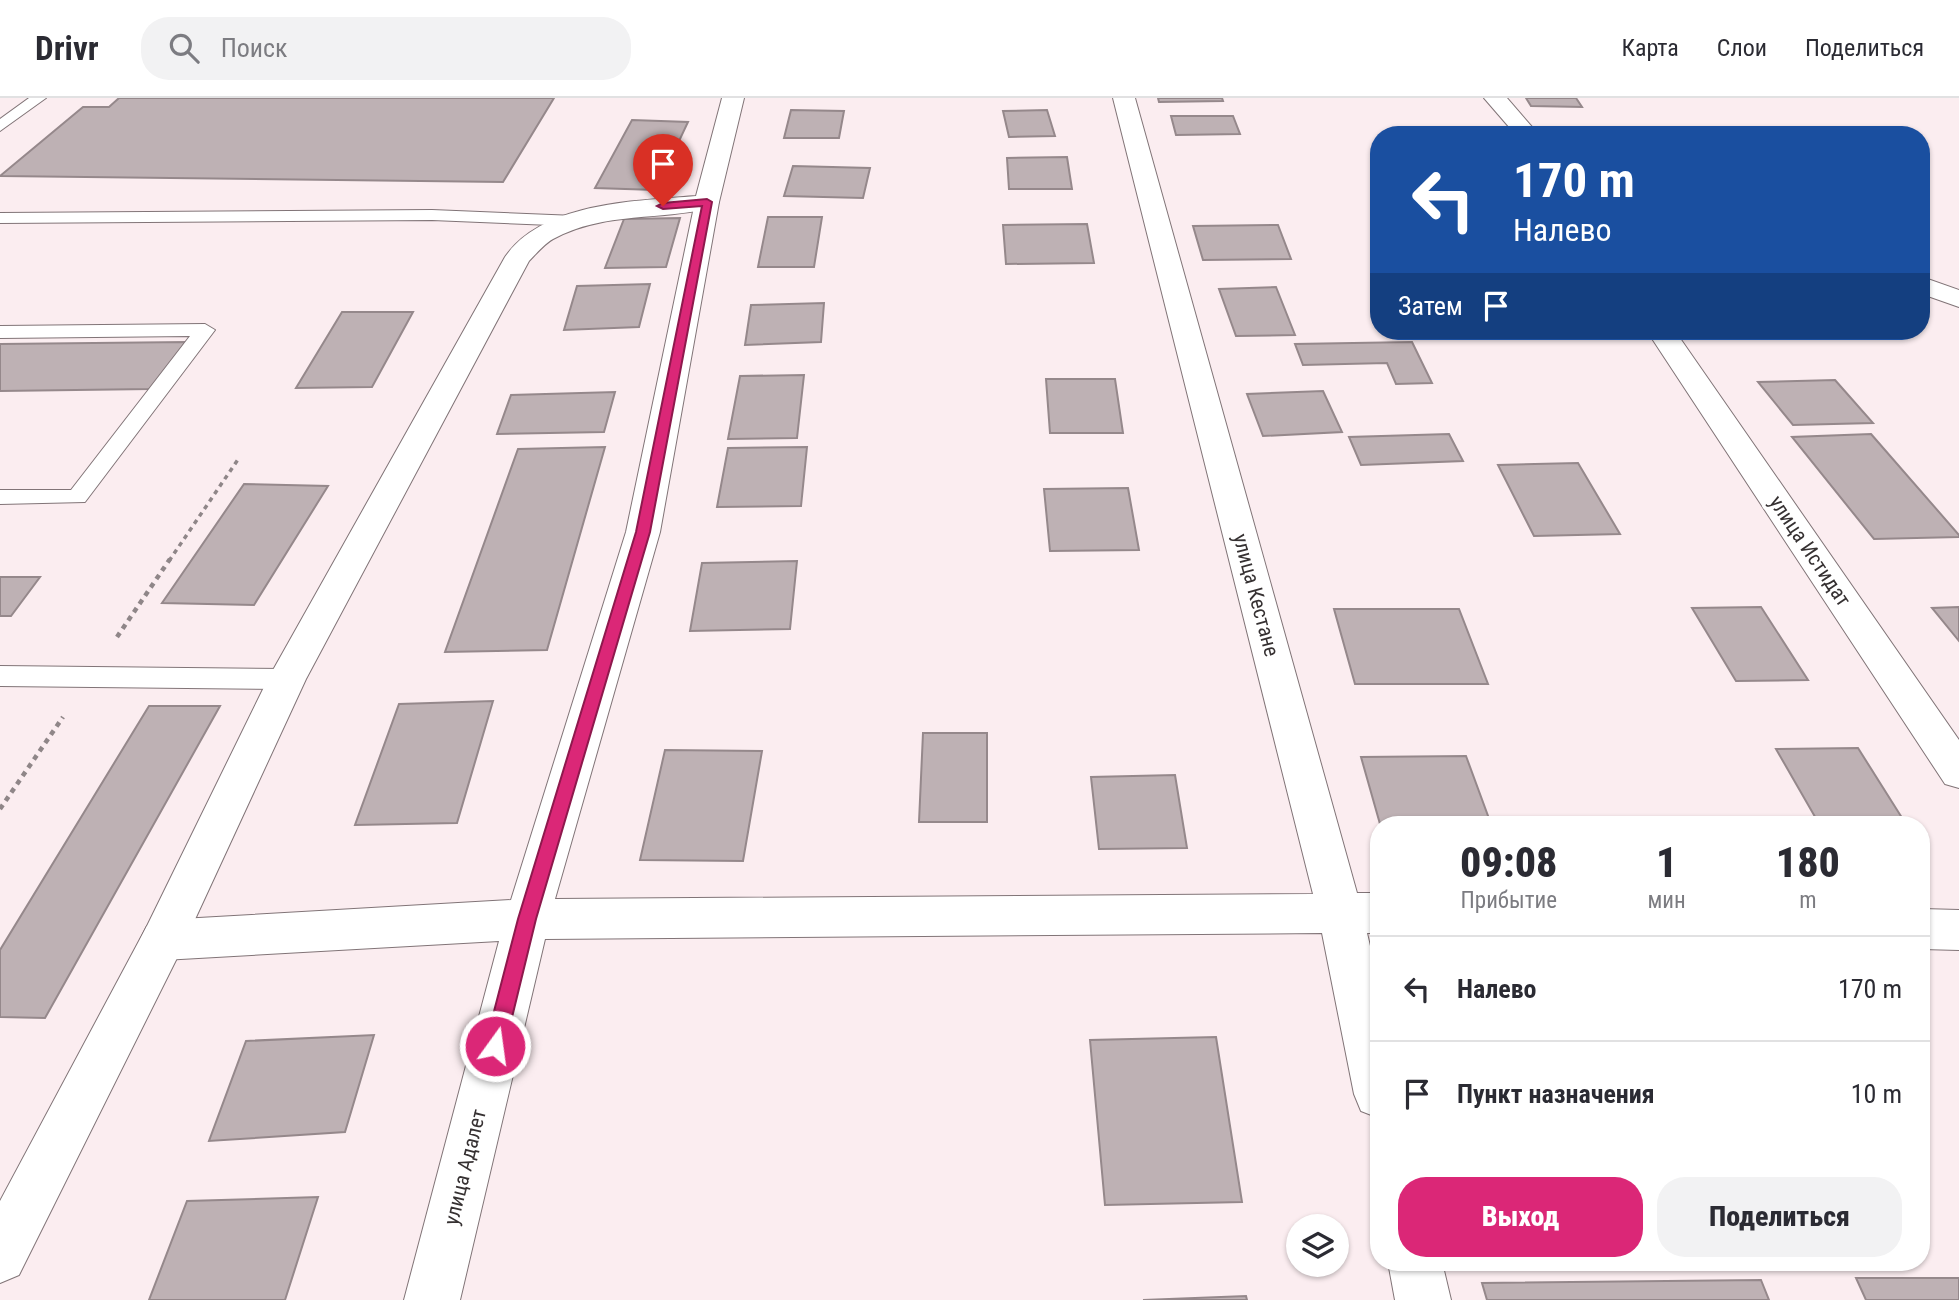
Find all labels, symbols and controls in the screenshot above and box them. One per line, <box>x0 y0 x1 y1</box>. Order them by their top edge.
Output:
search box <box>141 17 631 80</box>
text: Drivr <box>35 29 99 68</box>
icon: search <box>165 29 203 67</box>
text: Поиск <box>221 33 288 63</box>
text: Карта <box>1621 34 1679 62</box>
text: Слои <box>1717 34 1767 62</box>
text: Поделиться <box>1805 34 1924 62</box>
pin <box>633 134 693 206</box>
icon: arrive <box>644 145 682 183</box>
text: 170 m <box>1513 152 1635 209</box>
icon: left <box>1398 154 1489 245</box>
text: Налево <box>1513 211 1612 249</box>
icon: arrive <box>1477 287 1515 325</box>
text: Затем <box>1398 291 1463 321</box>
street label: улица Истидат <box>1764 491 1856 611</box>
street label: улица Кестане <box>1228 531 1284 659</box>
text: 09:08 <box>1460 838 1557 887</box>
text: 1 <box>1656 838 1677 887</box>
text: 180 <box>1776 838 1840 887</box>
text: Прибытие <box>1461 887 1557 914</box>
text: мин <box>1647 887 1686 914</box>
text: m <box>1799 887 1817 914</box>
icon: left <box>1398 970 1436 1008</box>
text: Налево <box>1457 974 1537 1004</box>
text: 170 m <box>1838 974 1902 1004</box>
position arrow <box>458 1009 532 1083</box>
icon: arrive <box>1398 1075 1436 1113</box>
text: Пункт назначения <box>1457 1079 1655 1109</box>
text: 10 m <box>1851 1079 1902 1109</box>
street label: улица Адалет <box>439 1107 491 1227</box>
button: Выход <box>1398 1177 1643 1257</box>
button: Поделиться <box>1657 1177 1902 1257</box>
map controls <box>1286 1214 1349 1277</box>
button: layers <box>1286 1214 1349 1277</box>

